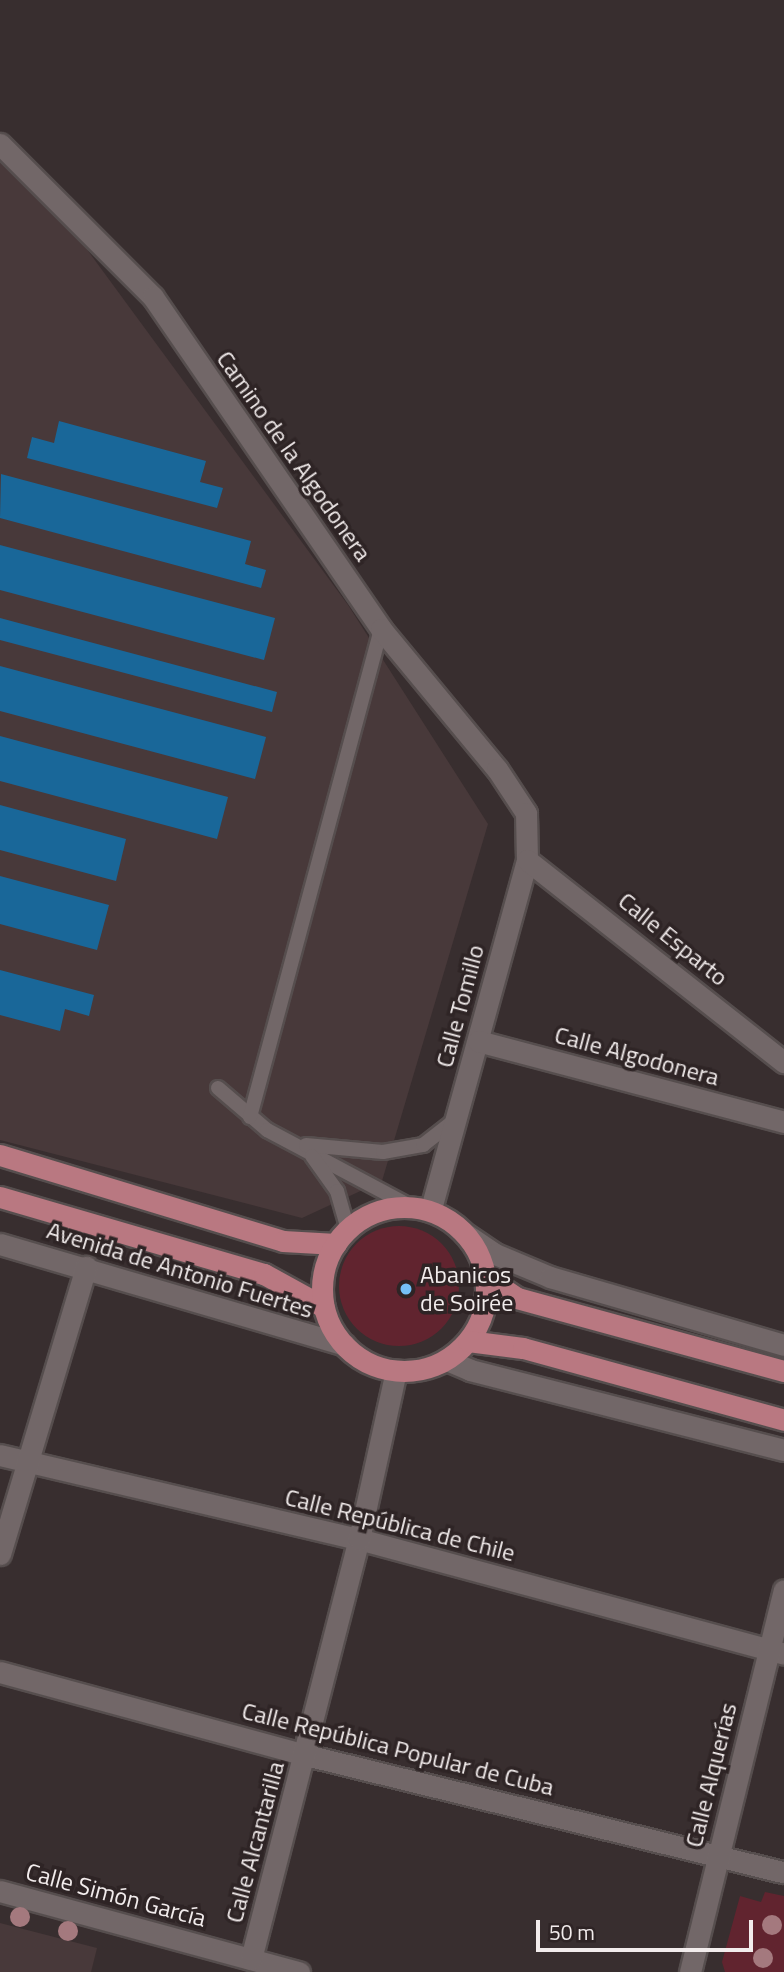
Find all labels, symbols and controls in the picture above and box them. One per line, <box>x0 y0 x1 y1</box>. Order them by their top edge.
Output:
street label: Camino de la Algodonera <box>211 345 377 567</box>
street label: Calle Esparto <box>613 886 733 992</box>
street label: Calle Tomillo <box>430 942 490 1070</box>
street label: Calle Algodonera <box>552 1020 722 1092</box>
street label: Avenida de Antonio Fuertes <box>43 1216 317 1324</box>
place label: Abanicos de Soirée <box>420 1261 513 1317</box>
marker: Abanicos de Soirée <box>398 1281 414 1297</box>
street label: Calle República de Chile <box>282 1483 518 1567</box>
street label: Calle República Popular de Cuba <box>239 1696 557 1802</box>
street label: Calle Alquerías <box>679 1700 743 1850</box>
street label: Calle Alcantarilla <box>220 1758 290 1926</box>
street label: Calle Simón García <box>23 1857 209 1933</box>
scale bar <box>539 1906 756 1950</box>
text: 50 m <box>549 1916 595 1948</box>

